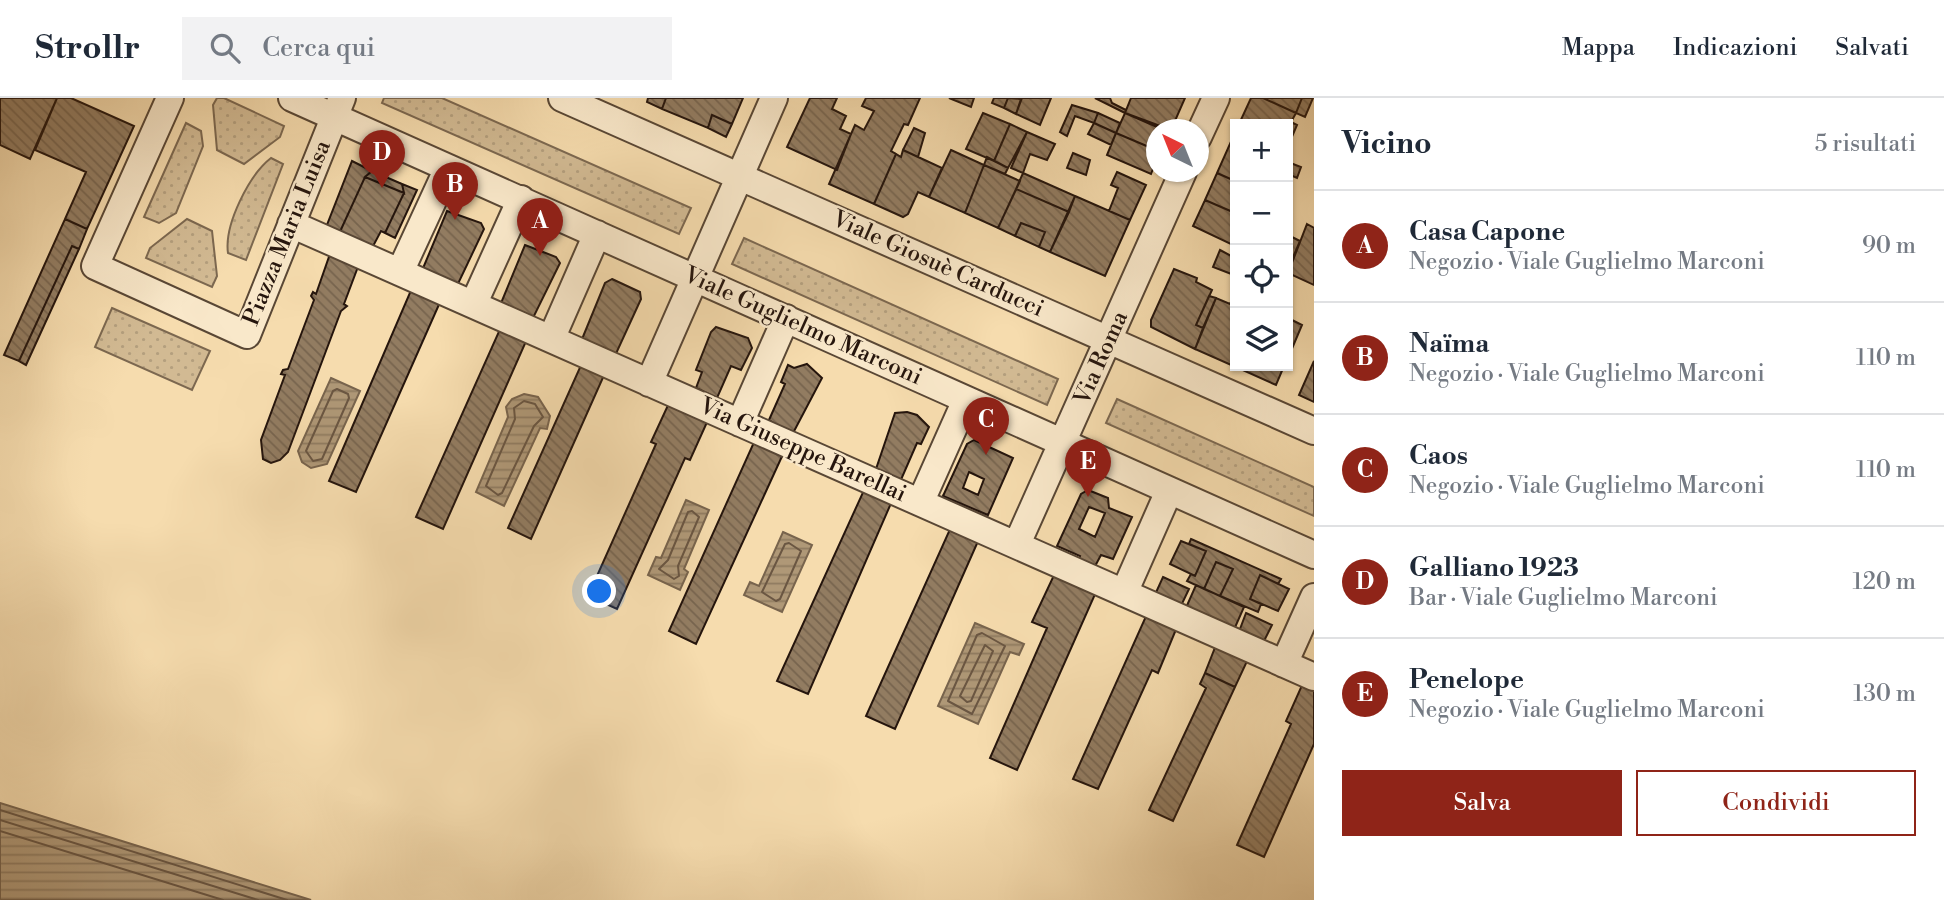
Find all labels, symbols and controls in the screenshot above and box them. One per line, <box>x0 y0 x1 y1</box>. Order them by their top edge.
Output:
search box <box>182 17 672 80</box>
text: Strollr <box>35 28 140 69</box>
icon: search <box>206 29 244 67</box>
text: Cerca qui <box>262 32 375 64</box>
text: Mappa <box>1562 33 1635 63</box>
text: Indicazioni <box>1673 33 1797 63</box>
text: Salvati <box>1835 33 1909 63</box>
north arrow <box>1146 119 1209 182</box>
map controls <box>1230 119 1293 371</box>
button: + <box>1230 119 1293 182</box>
text: Vicino <box>1342 125 1432 163</box>
pin: D <box>359 130 405 188</box>
text: 5 risultati <box>1815 130 1916 158</box>
street label: Piazza Maria Luisa <box>237 136 337 330</box>
pin: B <box>432 162 478 220</box>
button: − <box>1230 182 1293 245</box>
pin: A <box>517 198 563 256</box>
street label: Viale Giosuè Carducci <box>827 204 1048 323</box>
text: Casa Capone <box>1409 216 1565 248</box>
text: A <box>1357 232 1373 260</box>
text: 90 m <box>1862 232 1916 260</box>
button: locate <box>1230 245 1293 308</box>
text: Negozio · Viale Guglielmo Marconi <box>1409 248 1765 276</box>
street label: Viale Guglielmo Marconi <box>679 260 926 391</box>
street label: Via Roma <box>1068 307 1134 410</box>
button: layers <box>1230 308 1293 371</box>
text: Naïma <box>1409 328 1489 360</box>
text: B <box>1356 344 1374 372</box>
text: 110 m <box>1856 344 1916 372</box>
text: Negozio · Viale Guglielmo Marconi <box>1409 360 1765 388</box>
street label: Via Giuseppe Barellai <box>694 391 911 508</box>
pin: C <box>963 397 1009 455</box>
pin: E <box>1065 439 1111 497</box>
text: Caos <box>1409 440 1468 472</box>
text: C <box>1357 456 1373 484</box>
text: 110 m <box>1856 456 1916 484</box>
text: Negozio · Viale Guglielmo Marconi <box>1409 472 1765 500</box>
text: Galliano 1923 <box>1409 552 1579 584</box>
text: D <box>1356 568 1374 596</box>
text: 120 m <box>1852 568 1916 596</box>
your location <box>582 574 616 608</box>
text: Bar · Viale Guglielmo Marconi <box>1409 584 1718 612</box>
text: Penelope <box>1409 664 1524 696</box>
text: E <box>1357 680 1373 708</box>
text: 130 m <box>1853 680 1916 708</box>
text: Negozio · Viale Guglielmo Marconi <box>1409 696 1765 724</box>
button: Salva <box>1342 770 1622 836</box>
button: Condividi <box>1636 770 1916 836</box>

